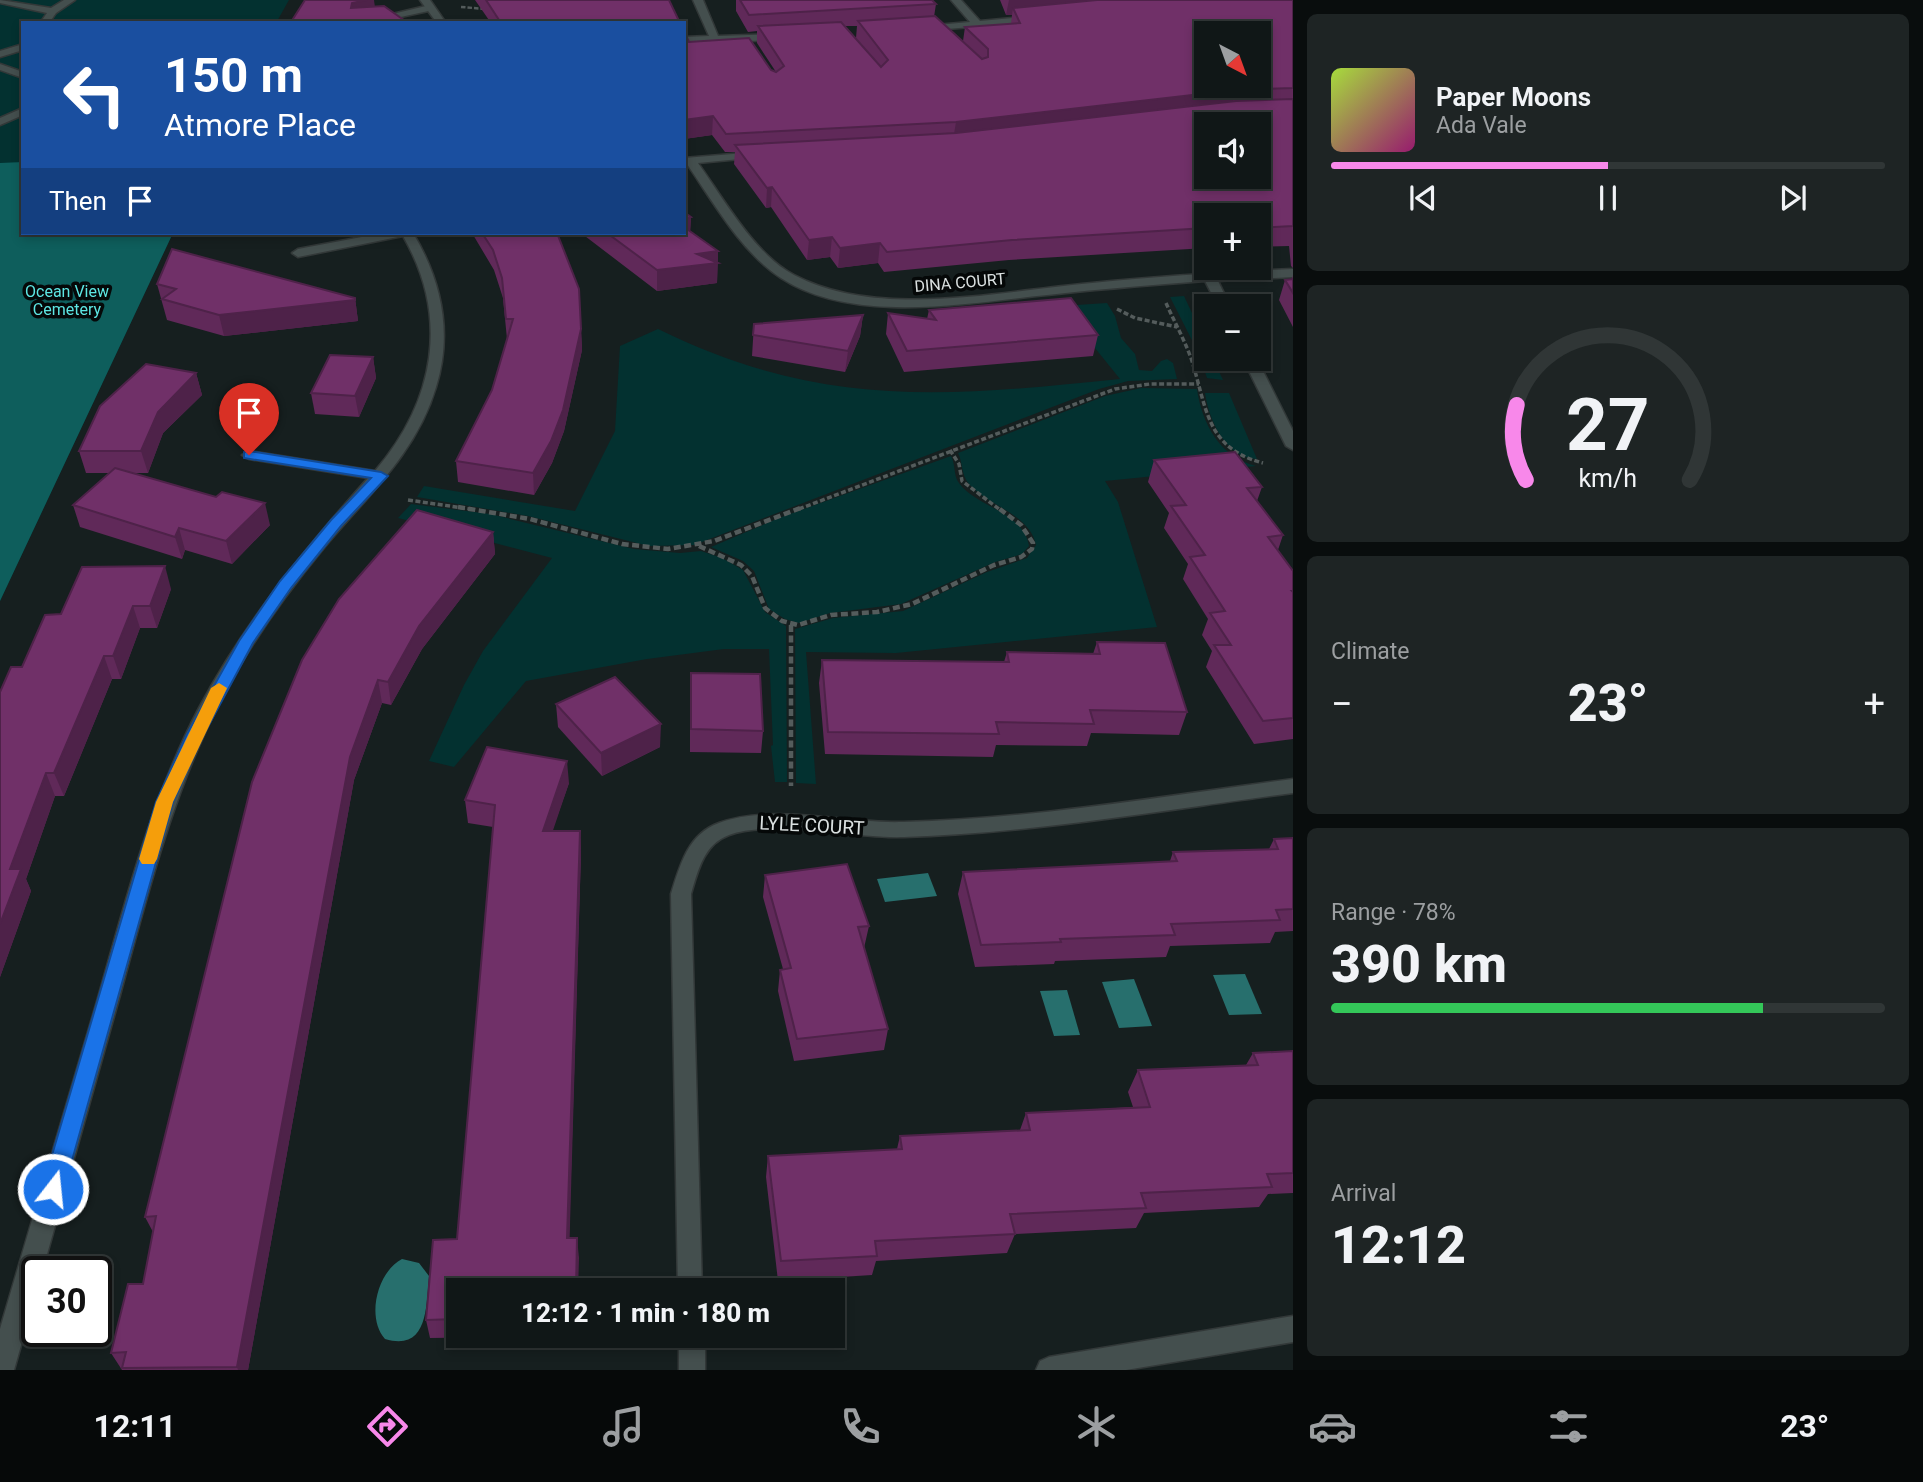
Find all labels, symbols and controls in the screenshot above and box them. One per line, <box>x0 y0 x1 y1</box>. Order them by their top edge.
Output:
north arrow <box>1194 21 1270 98</box>
map controls <box>1194 21 1271 371</box>
text: 150 m <box>164 47 303 104</box>
icon: left <box>49 49 140 140</box>
text: Paper Moons <box>1436 82 1591 112</box>
text: Atmore Place <box>164 106 356 144</box>
button: sound <box>1194 112 1271 189</box>
text: Ada Vale <box>1436 112 1527 139</box>
icon: previous <box>1404 179 1442 217</box>
icon: pause <box>1589 179 1627 217</box>
icon: next <box>1774 179 1812 217</box>
icon: arrive <box>121 182 159 220</box>
text: Then <box>49 186 107 216</box>
button: + <box>1194 203 1271 280</box>
street label: DINA COURT <box>914 269 1007 296</box>
park label: Ocean View Cemetery <box>25 282 109 319</box>
button: − <box>1194 294 1271 371</box>
text: 27 <box>1566 382 1650 468</box>
pin <box>219 383 279 455</box>
icon: arrive <box>230 394 268 432</box>
text: km/h <box>1579 464 1637 493</box>
text: Climate <box>1331 638 1410 665</box>
text: 23° <box>1568 673 1648 734</box>
text: − <box>1331 682 1353 726</box>
text: + <box>1863 682 1885 726</box>
street label: LYLE COURT <box>759 811 865 840</box>
text: Range · 78% <box>1331 899 1456 926</box>
text: 390 km <box>1331 934 1507 995</box>
position arrow <box>16 1152 90 1226</box>
text: Arrival <box>1331 1180 1396 1207</box>
text: 12:12 <box>1331 1215 1466 1276</box>
speed limit sign: 30 <box>21 1256 112 1347</box>
text: 12:12 · 1 min · 180 m <box>521 1298 770 1328</box>
icon: directions <box>363 1402 412 1451</box>
icon: music <box>599 1402 648 1451</box>
icon: phone <box>836 1402 885 1451</box>
icon: climate <box>1072 1402 1121 1451</box>
icon: car <box>1308 1402 1357 1451</box>
icon: filters <box>1544 1402 1593 1451</box>
text: 12:11 <box>94 1407 176 1445</box>
text: 23° <box>1780 1407 1829 1445</box>

